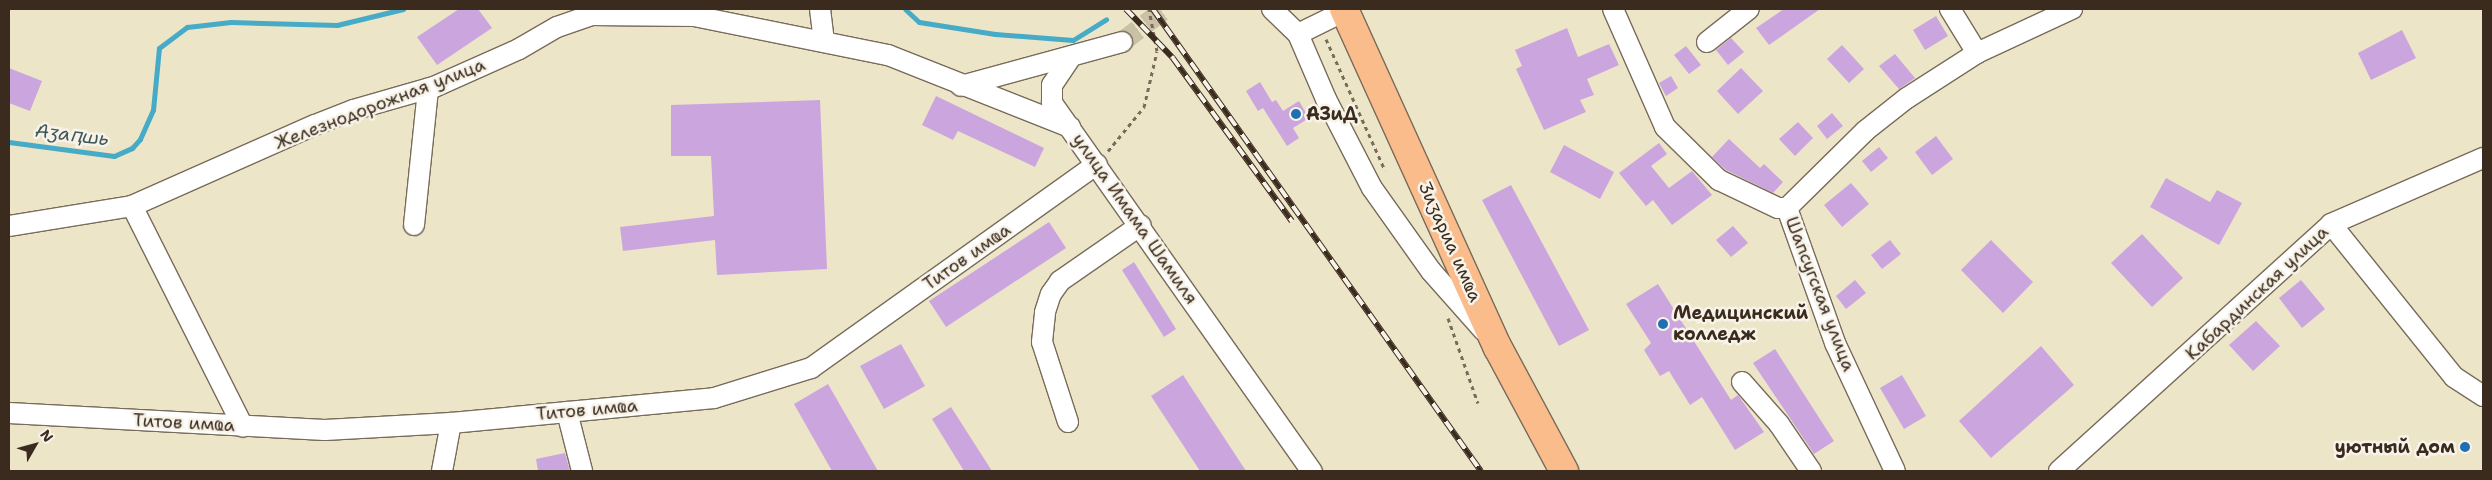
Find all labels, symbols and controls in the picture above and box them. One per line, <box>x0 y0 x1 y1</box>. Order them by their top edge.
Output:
street label: Железнодорожная улица <box>272 54 488 154</box>
place label: АЗиД <box>1306 103 1358 125</box>
marker: АЗиД <box>1290 108 1302 120</box>
water label: Аӡаԥшь <box>34 119 110 151</box>
street label: улица Имама Шамиля <box>1068 129 1202 309</box>
street label: Ӡиӡариа имҩа <box>1414 179 1486 305</box>
street label: Шапсугская улица <box>1781 214 1859 374</box>
street label: Титов имҩа <box>919 219 1015 295</box>
street label: Кабардинская улица <box>2181 221 2333 365</box>
place label: Медицинский колледж <box>1673 303 1808 346</box>
marker: Медицинский колледж <box>1657 318 1669 330</box>
street label: Титов имҩа <box>535 395 639 425</box>
street label: Титов имҩа <box>132 410 236 436</box>
north arrow <box>10 420 60 470</box>
text: N <box>36 426 57 446</box>
place label: уютный дом <box>2335 436 2455 458</box>
marker: уютный дом <box>2459 441 2471 453</box>

